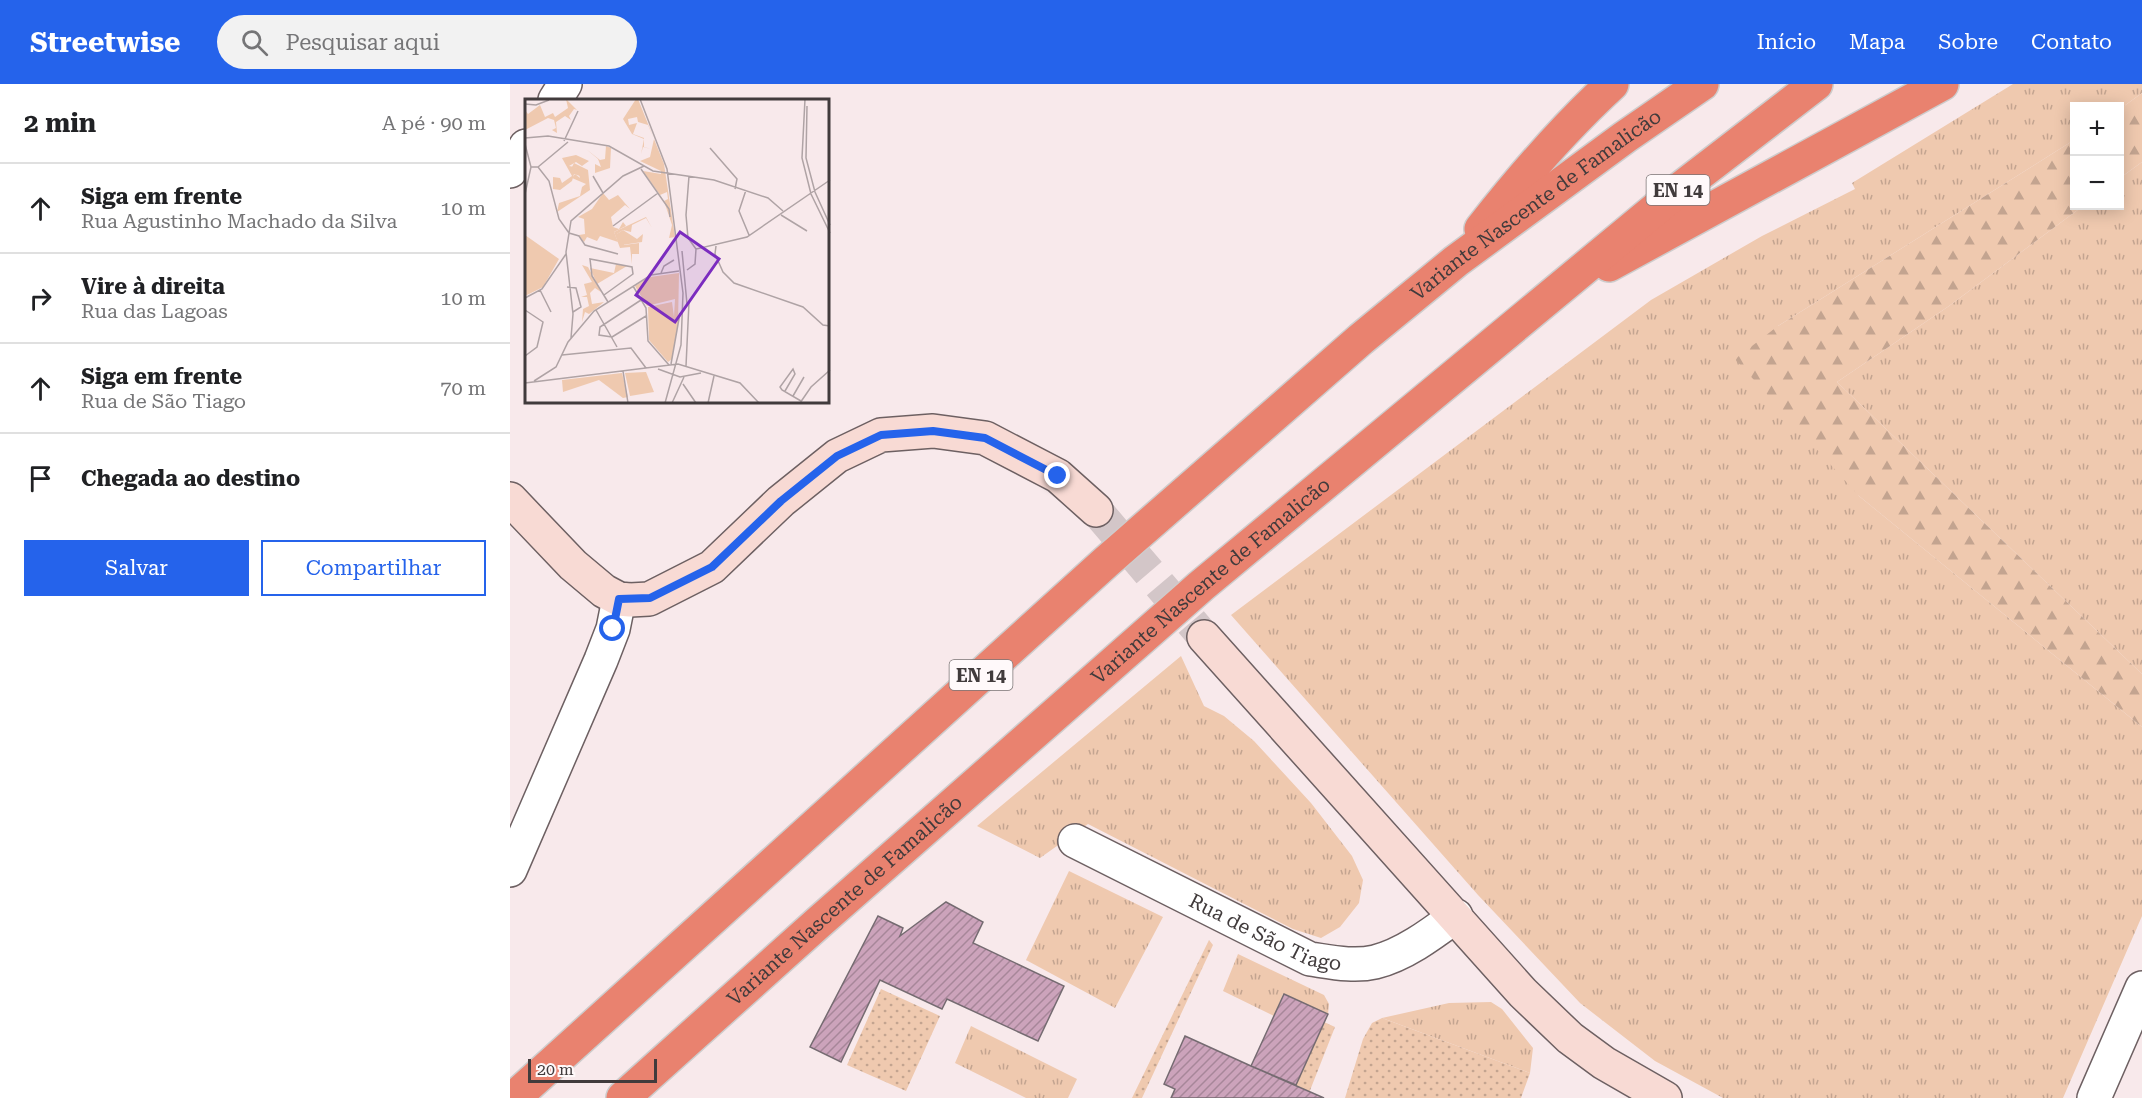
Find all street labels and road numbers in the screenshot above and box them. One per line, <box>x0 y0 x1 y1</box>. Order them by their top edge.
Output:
street label: Variante Nascente de Famalicão <box>1406 104 1666 305</box>
road number: EN 14 <box>1646 175 1710 205</box>
street label: Variante Nascente de Famalicão <box>1086 472 1335 689</box>
road number: EN 14 <box>950 660 1012 690</box>
street label: Variante Nascente de Famalicão <box>722 790 967 1011</box>
street label: Rua de São Tiago <box>1185 888 1343 975</box>

